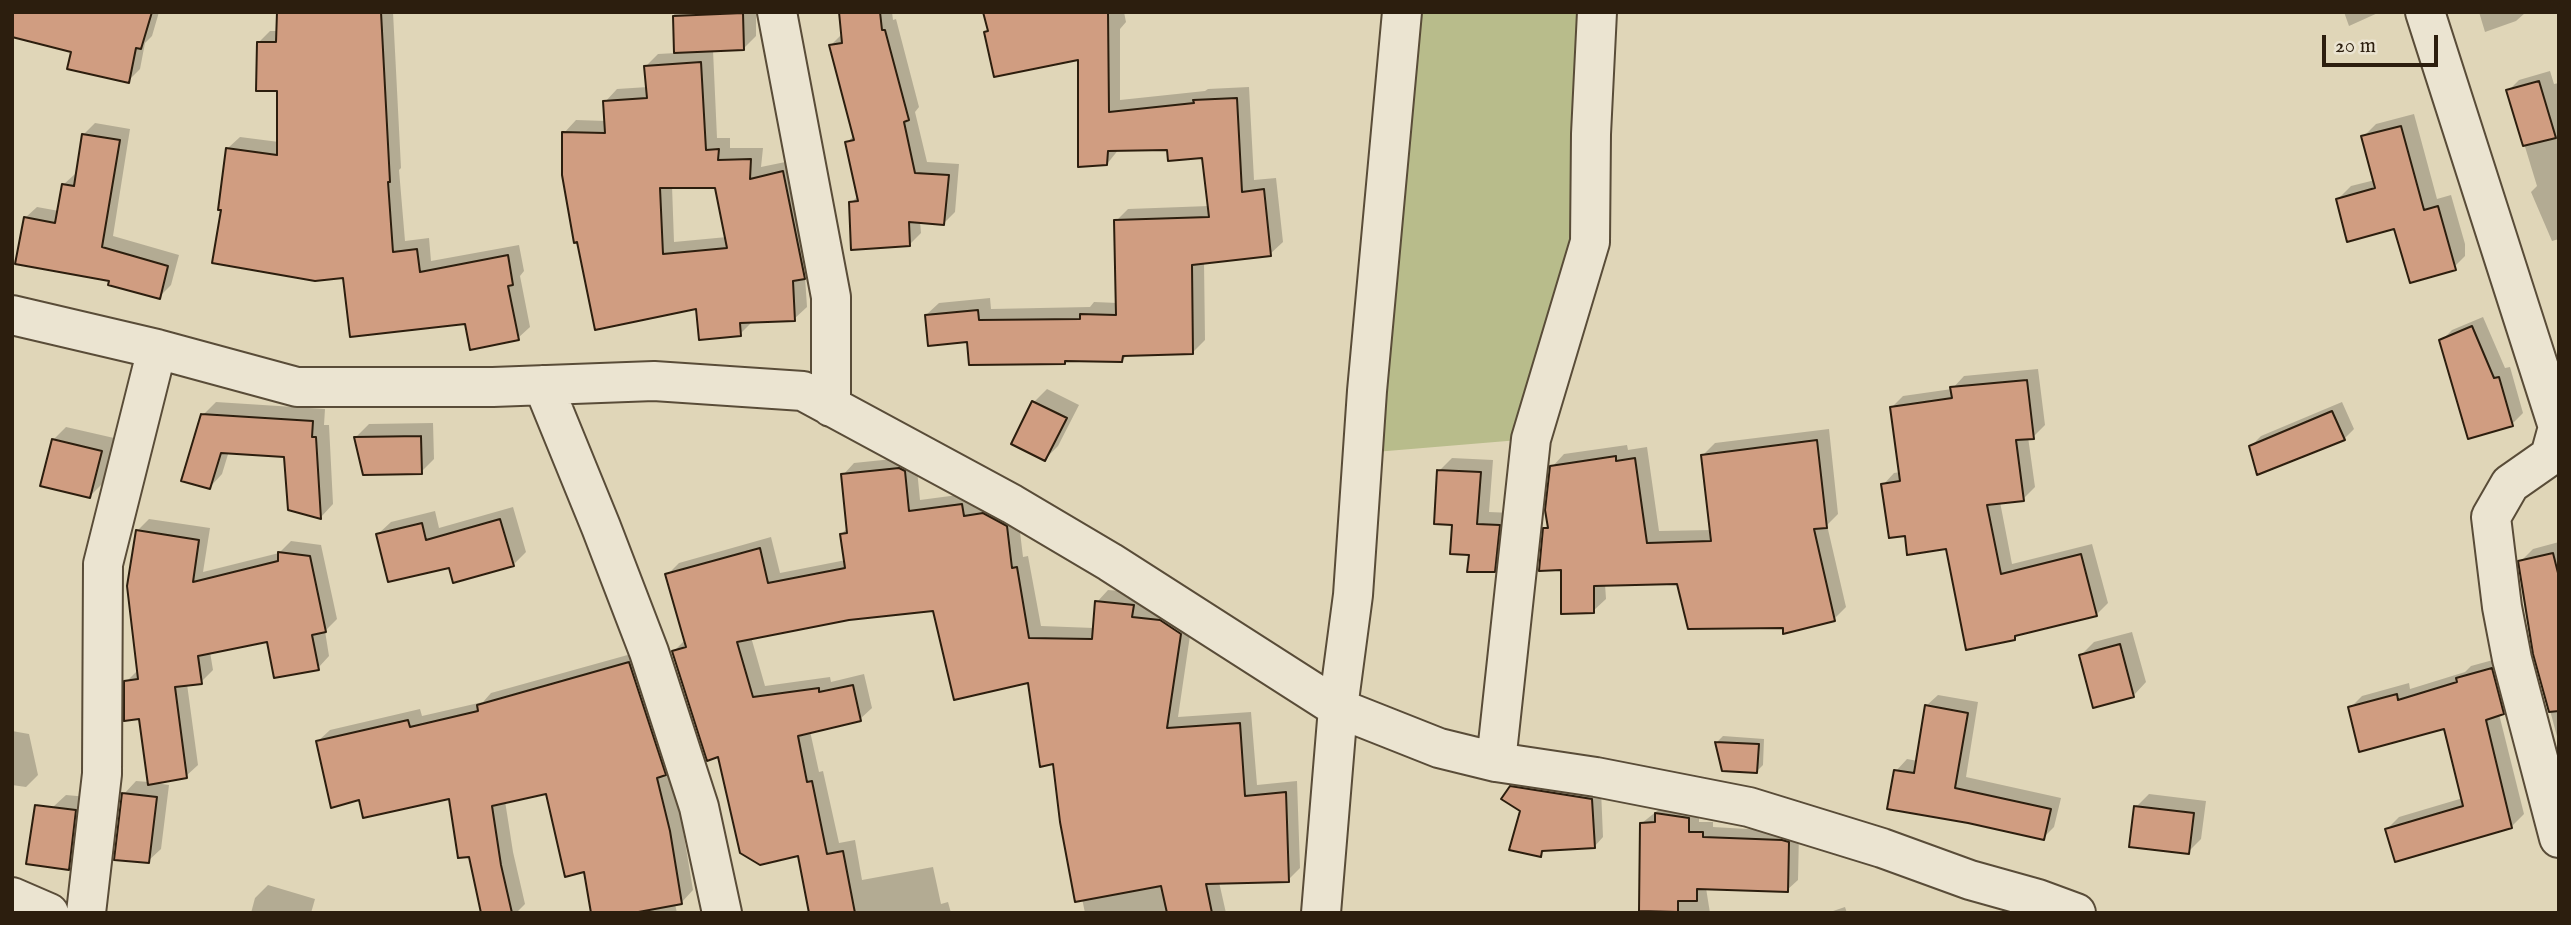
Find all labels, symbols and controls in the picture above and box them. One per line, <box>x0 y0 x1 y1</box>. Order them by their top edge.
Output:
scale bar <box>2326 21 2442 65</box>
text: 20 m <box>2335 33 2376 60</box>

